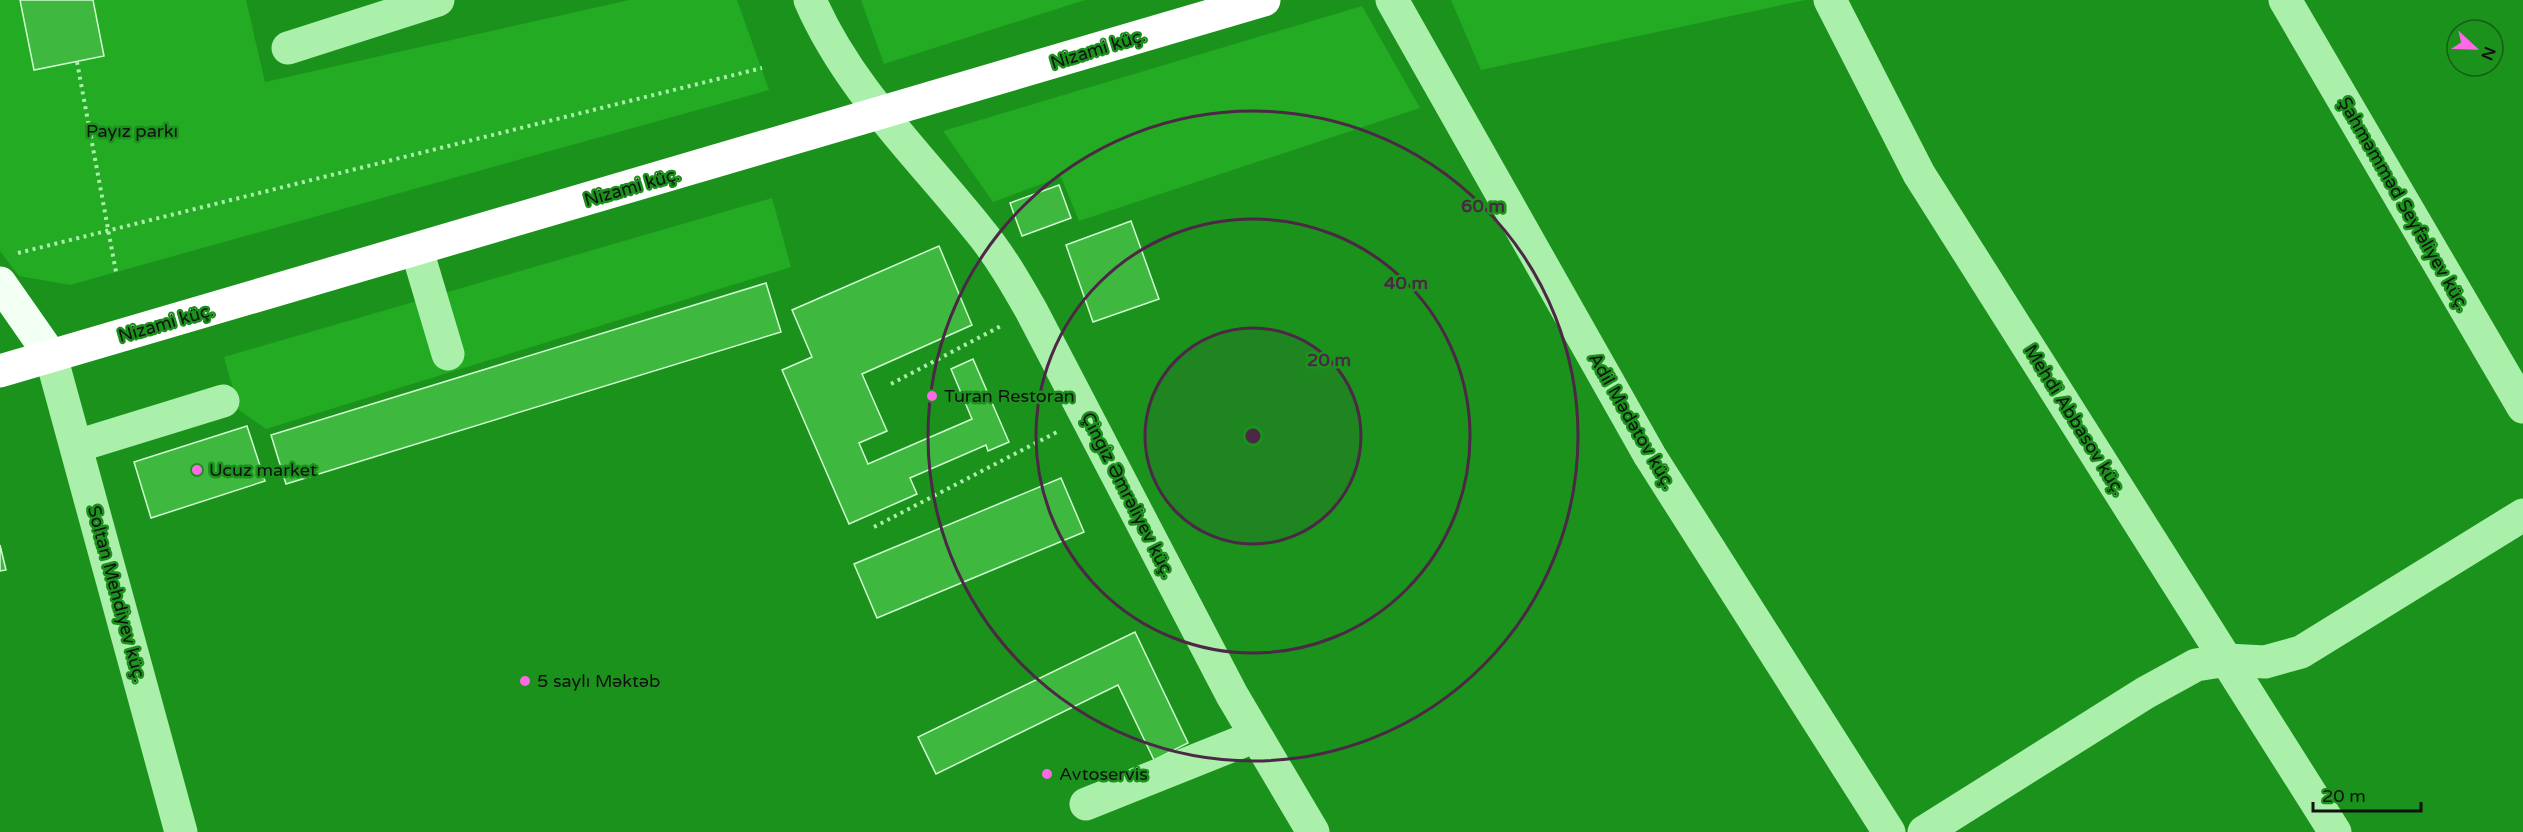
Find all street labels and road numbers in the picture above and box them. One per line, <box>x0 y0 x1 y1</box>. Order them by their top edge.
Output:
street label: Nizami küç. <box>1048 24 1148 74</box>
street label: Şahməmməd Seyfəliyev küç. <box>2334 93 2474 315</box>
street label: Nizami küç. <box>582 163 682 211</box>
street label: Nizami küç. <box>116 299 216 347</box>
street label: Mehdi Abbasov küç. <box>2020 341 2130 499</box>
street label: Adil Mədətov küç. <box>1584 349 1680 493</box>
street label: Çingiz Əmrəliyev küç. <box>1077 409 1179 581</box>
street label: Soltan Mehdiyev küç. <box>83 503 151 685</box>

